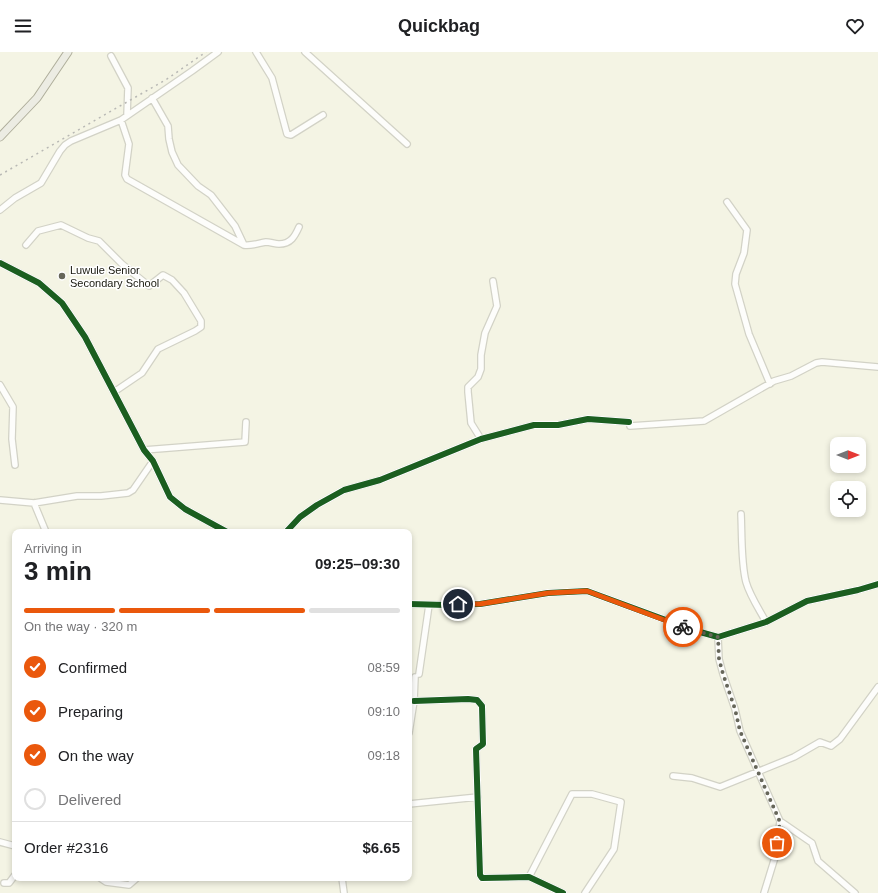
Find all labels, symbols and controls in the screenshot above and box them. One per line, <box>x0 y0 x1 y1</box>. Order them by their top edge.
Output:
icon: menu <box>12 15 34 37</box>
icon: heart <box>844 15 866 37</box>
text: Quickbag <box>398 16 480 36</box>
place label: Luwule Senior Secondary School <box>70 264 159 289</box>
marker: Luwule Senior Secondary School <box>57 271 67 281</box>
north arrow <box>830 437 866 473</box>
map controls <box>830 437 866 517</box>
button: locate <box>830 481 866 517</box>
text: Arriving in <box>24 541 82 556</box>
text: 09:25–09:30 <box>315 555 400 572</box>
text: 3 min <box>24 556 92 586</box>
pin <box>441 587 475 621</box>
icon: home <box>447 593 469 615</box>
courier <box>663 607 703 647</box>
icon: bike <box>672 616 694 638</box>
text: On the way · 320 m <box>24 619 137 634</box>
icon: check <box>24 656 46 678</box>
text: Confirmed <box>58 659 127 676</box>
text: 08:59 <box>367 660 400 675</box>
icon: check <box>24 700 46 722</box>
text: Preparing <box>58 703 123 720</box>
text: 09:10 <box>367 704 400 719</box>
icon: check <box>24 744 46 766</box>
text: On the way <box>58 747 134 764</box>
text: 09:18 <box>367 748 400 763</box>
text: Delivered <box>58 791 121 808</box>
pin <box>760 826 794 860</box>
icon: bag <box>766 832 788 854</box>
text: Order #2316 <box>24 839 108 856</box>
text: $6.65 <box>362 839 400 856</box>

